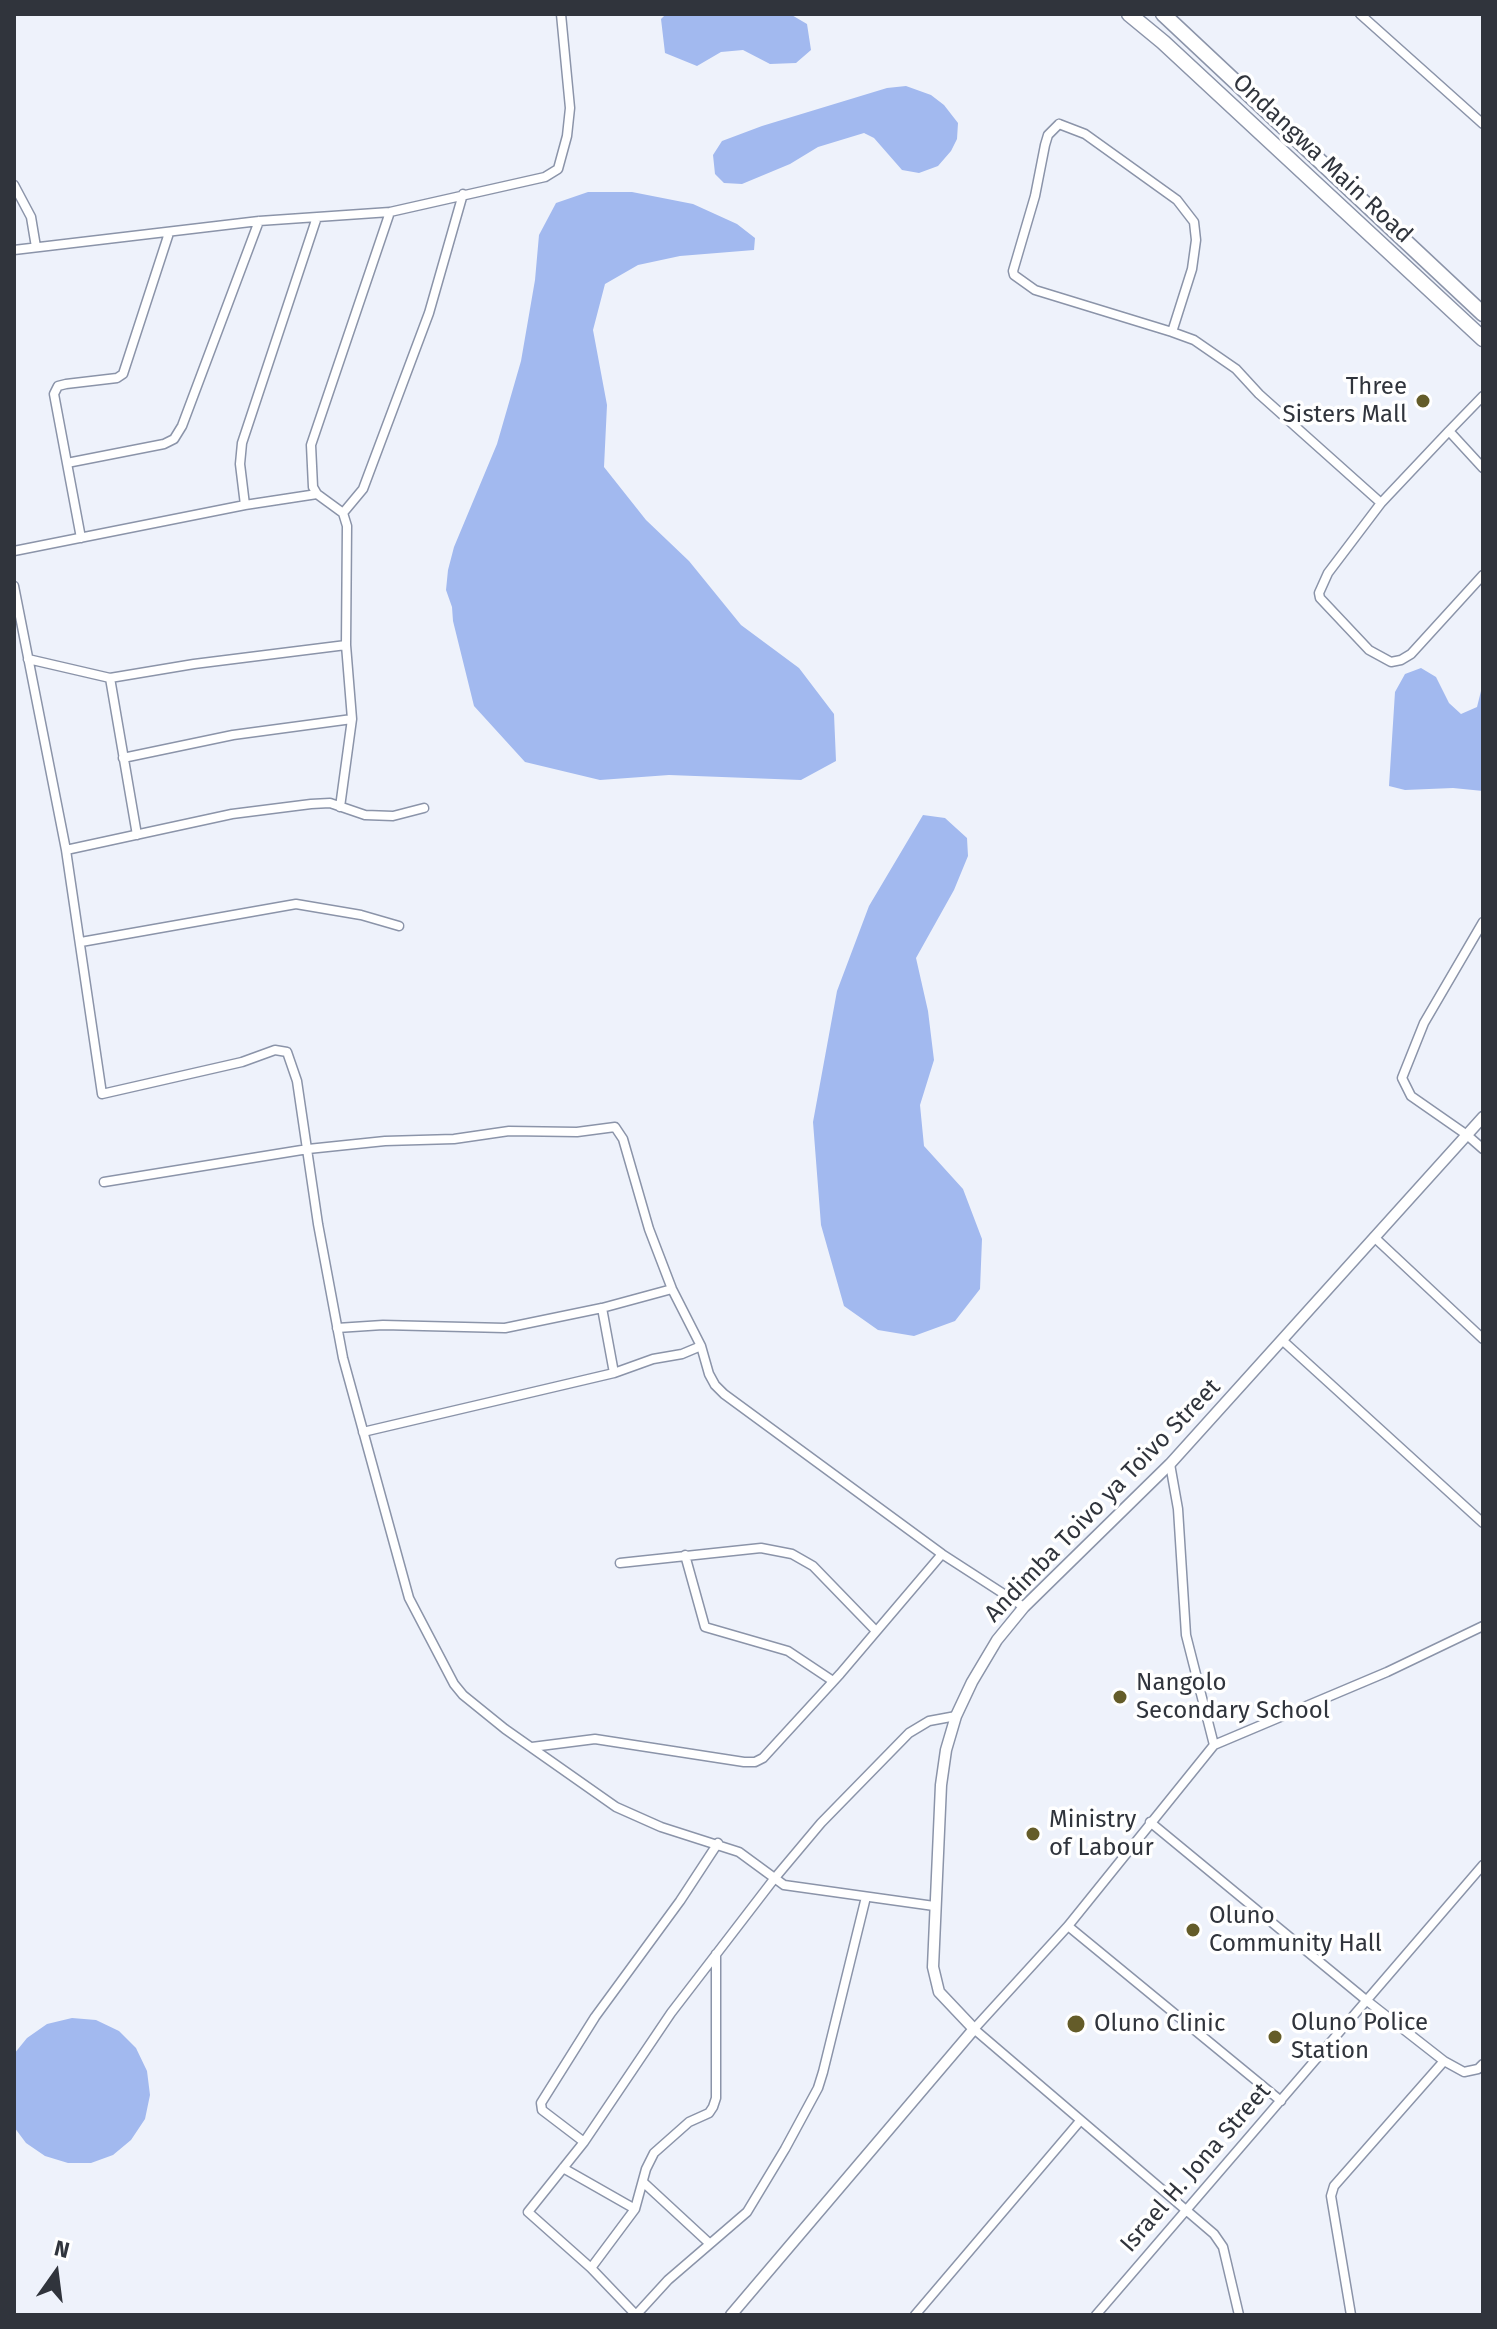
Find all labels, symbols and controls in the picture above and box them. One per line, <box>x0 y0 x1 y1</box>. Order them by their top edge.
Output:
street label: Ondangwa Main Road <box>1226 68 1418 250</box>
place label: Three Sisters Mall <box>1283 373 1407 429</box>
marker: Three Sisters Mall <box>1414 392 1432 410</box>
street label: Andimba Toivo ya Toivo Street <box>979 1373 1227 1629</box>
place label: Nangolo Secondary School <box>1136 1669 1330 1725</box>
marker: Nangolo Secondary School <box>1111 1688 1129 1706</box>
place label: Ministry of Labour <box>1049 1806 1154 1862</box>
marker: Ministry of Labour <box>1024 1825 1042 1843</box>
place label: Oluno Community Hall <box>1209 1902 1382 1958</box>
marker: Oluno Community Hall <box>1184 1921 1202 1939</box>
place label: Oluno Police Station <box>1291 2009 1428 2065</box>
place label: Oluno Clinic <box>1094 2010 1225 2038</box>
marker: Oluno Clinic <box>1065 2013 1087 2035</box>
marker: Oluno Police Station <box>1266 2028 1284 2046</box>
street label: Israel H. Jona Street <box>1115 2078 1277 2258</box>
north arrow <box>16 2233 96 2313</box>
text: N <box>52 2234 72 2264</box>

